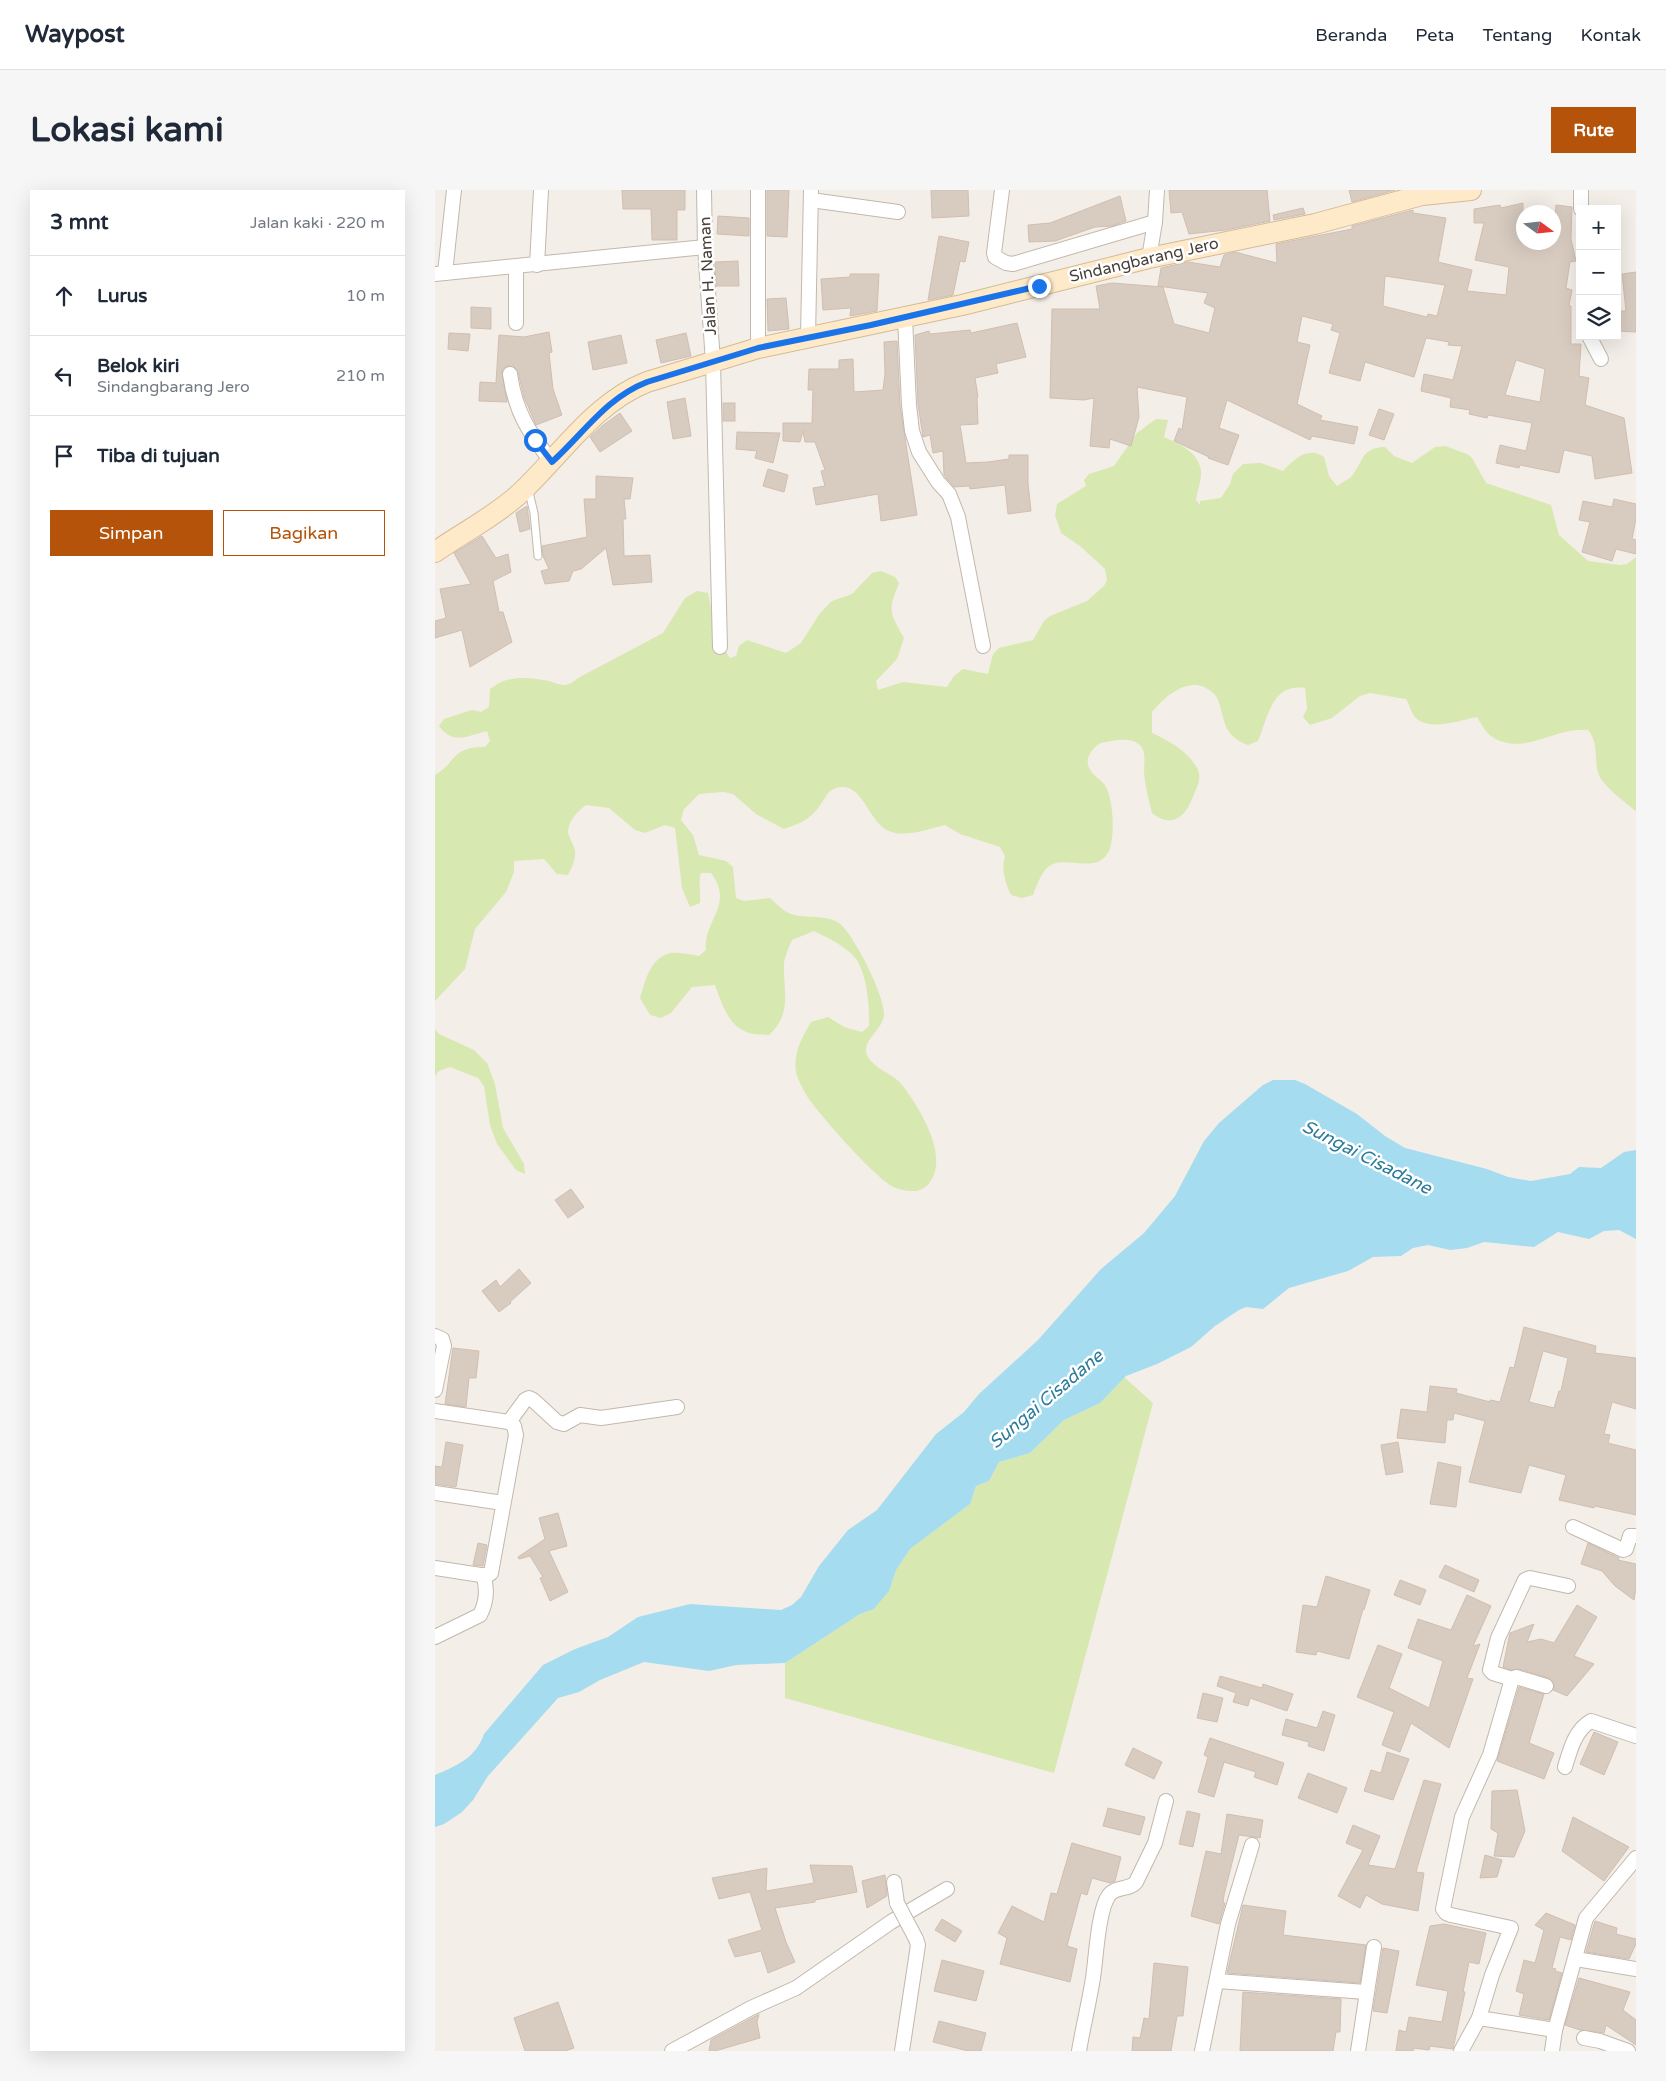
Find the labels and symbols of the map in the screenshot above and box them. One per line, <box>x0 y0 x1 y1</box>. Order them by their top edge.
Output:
north arrow <box>1516 205 1561 250</box>
street label: Jalan H. Naman <box>695 216 721 336</box>
street label: Sindangbarang Jero <box>1067 233 1221 287</box>
route end <box>1028 275 1051 298</box>
route start <box>524 429 547 452</box>
water label: Sungai Cisadane <box>1299 1115 1436 1199</box>
water label: Sungai Cisadane <box>985 1344 1108 1453</box>

